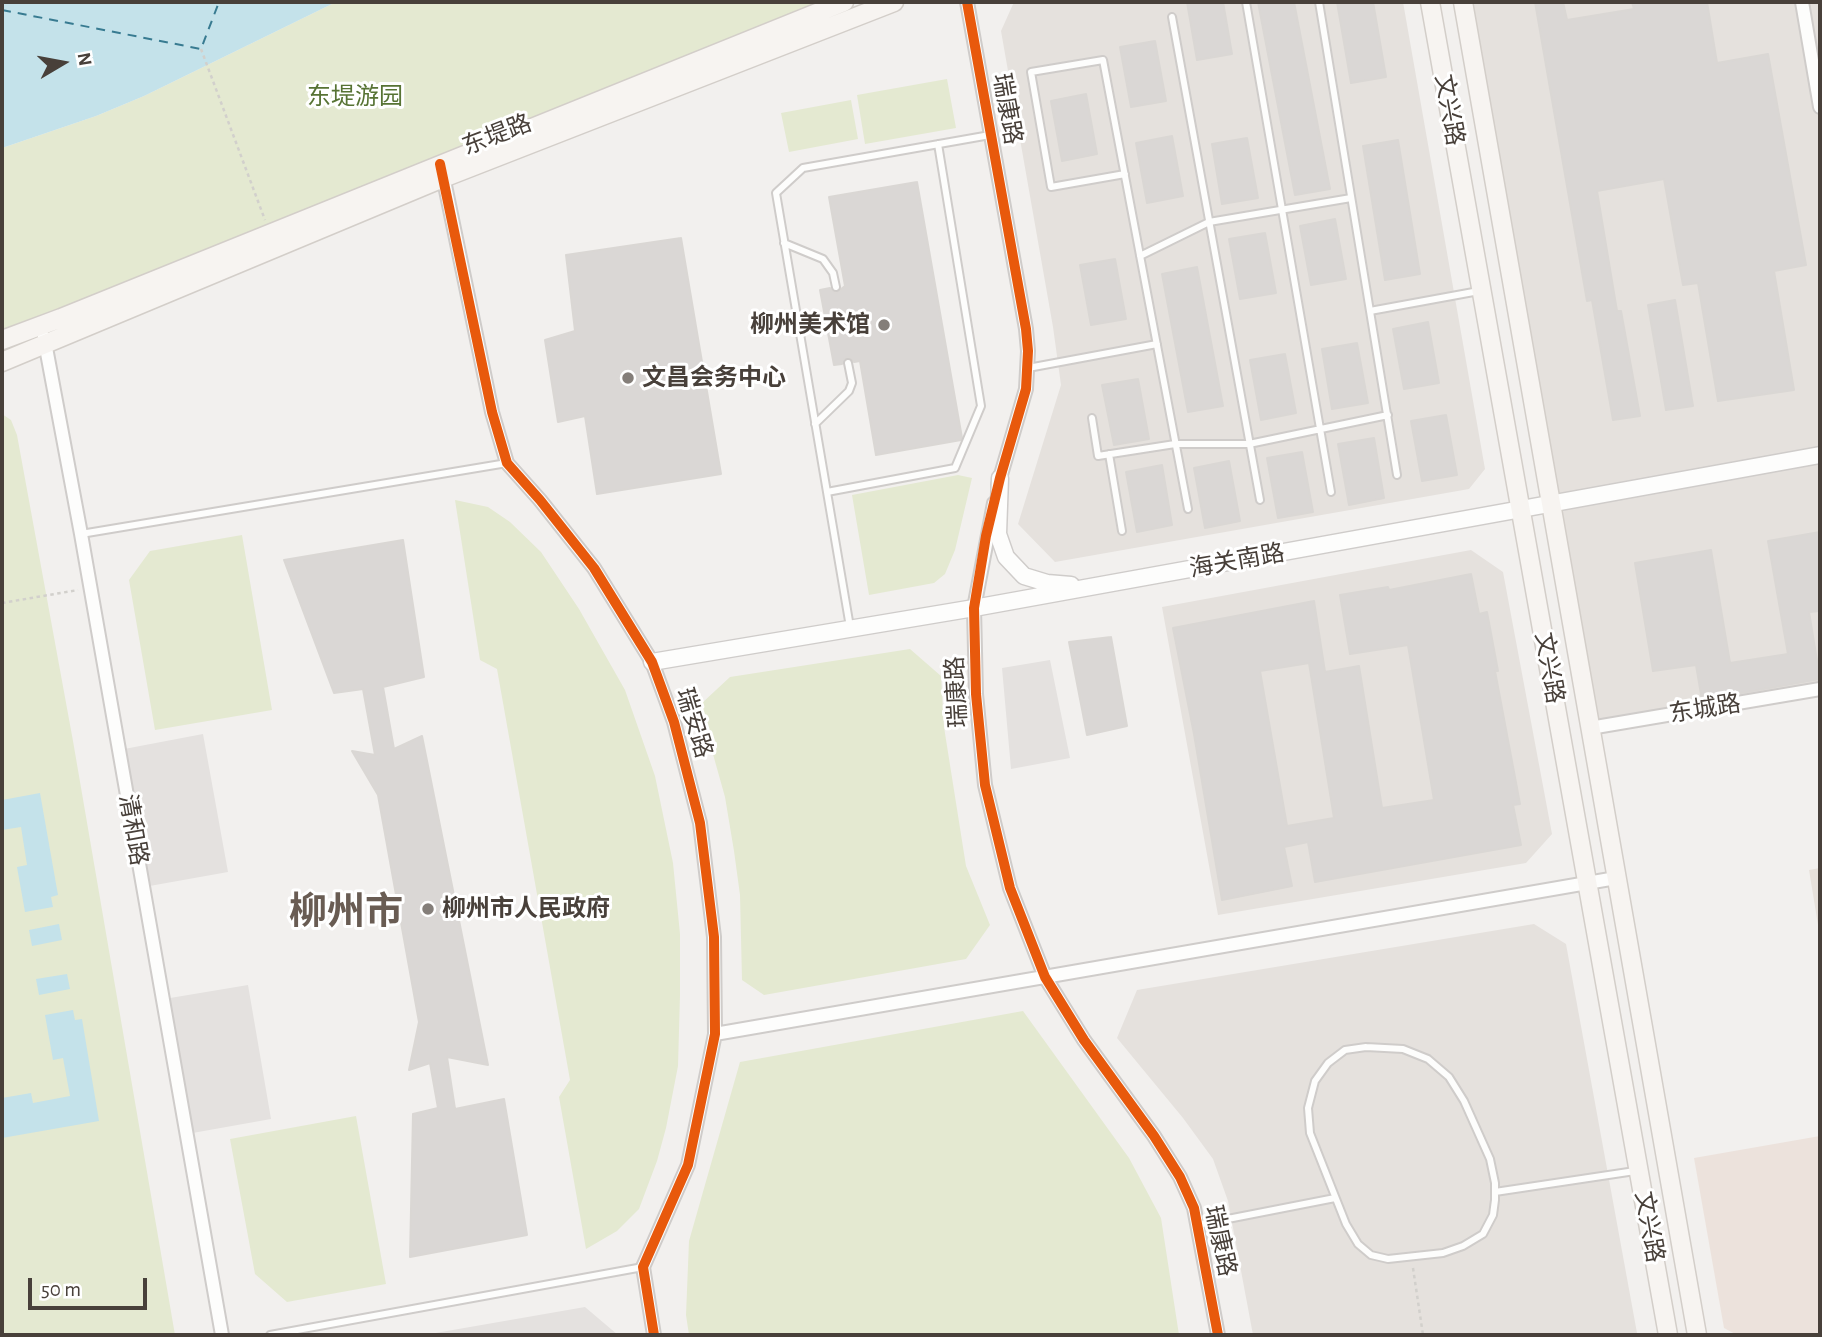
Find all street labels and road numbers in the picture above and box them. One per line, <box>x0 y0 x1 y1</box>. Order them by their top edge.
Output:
street label: 瑞康路 <box>987 71 1027 147</box>
street label: 文兴路 <box>1429 72 1469 148</box>
street label: 东堤路 <box>458 109 536 161</box>
street label: 海关南路 <box>1187 538 1287 584</box>
street label: 文兴路 <box>1529 630 1569 706</box>
street label: 瑞康路 <box>941 655 973 729</box>
street label: 瑞安路 <box>670 684 718 762</box>
street label: 东城路 <box>1667 689 1743 729</box>
street label: 清和路 <box>113 792 153 868</box>
street label: 文兴路 <box>1629 1189 1669 1265</box>
street label: 瑞康路 <box>1198 1203 1242 1279</box>

